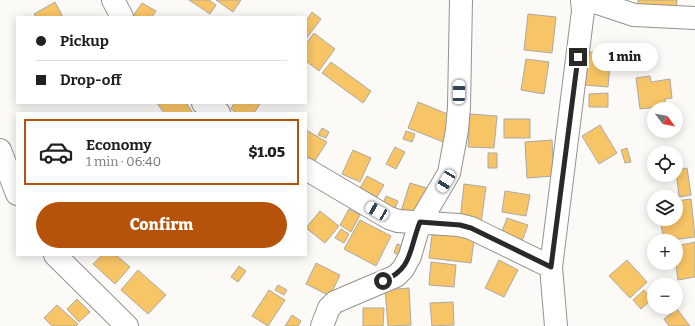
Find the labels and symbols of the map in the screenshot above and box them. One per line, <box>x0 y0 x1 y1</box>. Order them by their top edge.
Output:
callout: 1 min <box>592 43 658 71</box>
route end <box>569 48 587 66</box>
car <box>453 80 465 104</box>
north arrow <box>647 102 683 138</box>
car <box>435 168 457 194</box>
car <box>364 200 390 222</box>
route start <box>374 272 392 290</box>

